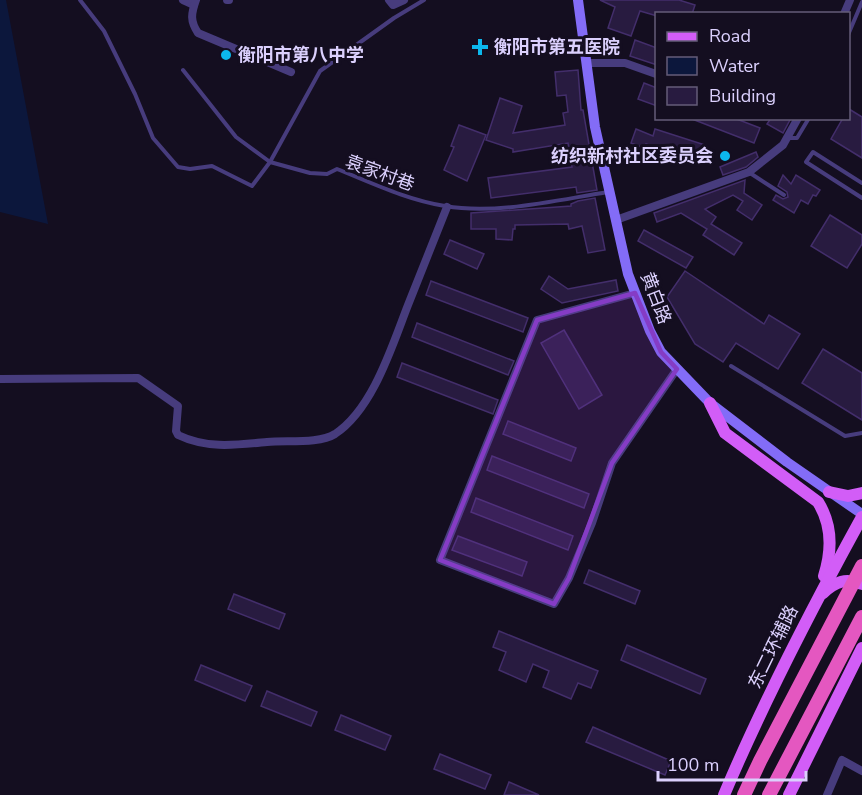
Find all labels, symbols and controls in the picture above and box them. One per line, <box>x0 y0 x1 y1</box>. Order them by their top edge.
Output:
legend <box>655 12 850 120</box>
text: Road <box>709 24 751 48</box>
place label: 衡阳市第五医院 <box>494 35 620 59</box>
marker: 衡阳市第五医院 <box>471 38 489 56</box>
place label: 衡阳市第八中学 <box>238 43 364 67</box>
marker: 衡阳市第八中学 <box>219 48 233 62</box>
text: Water <box>709 54 760 78</box>
text: Building <box>709 84 776 108</box>
place label: 纺织新村社区委员会 <box>551 144 713 168</box>
street label: 袁家村巷 <box>342 149 418 197</box>
marker: 纺织新村社区委员会 <box>718 149 732 163</box>
street label: 黄白路 <box>635 268 677 328</box>
street label: 东二环辅路 <box>742 601 804 693</box>
scale bar <box>658 744 806 782</box>
text: 100 m <box>667 753 719 777</box>

